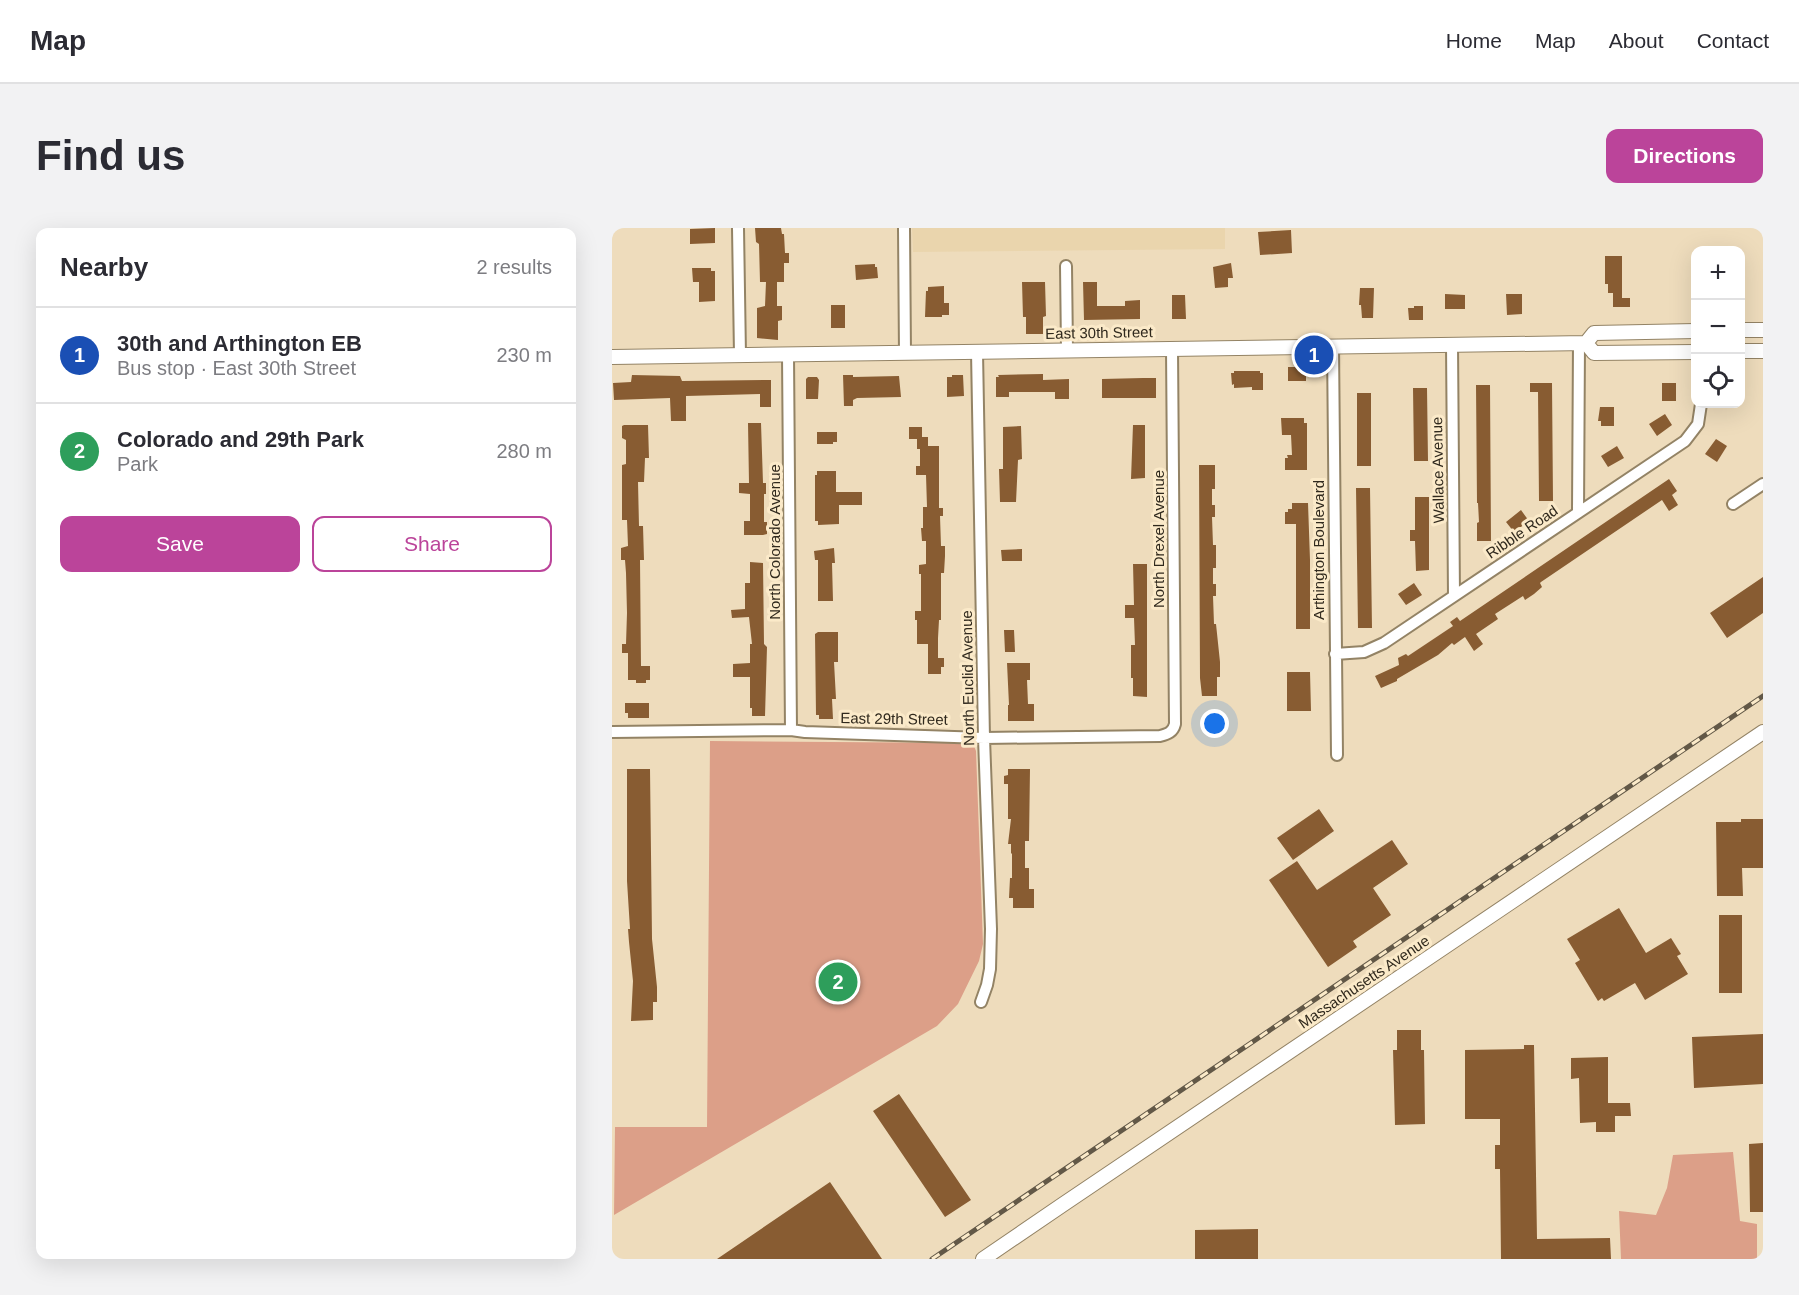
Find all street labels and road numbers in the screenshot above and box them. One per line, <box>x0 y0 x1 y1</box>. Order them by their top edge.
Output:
street label: East 30th Street <box>1045 323 1154 342</box>
street label: Wallace Avenue <box>1428 416 1447 524</box>
street label: North Colorado Avenue <box>766 464 783 620</box>
street label: North Drexel Avenue <box>1150 470 1167 608</box>
street label: Arthington Boulevard <box>1310 480 1327 620</box>
street label: Ribble Road <box>1483 501 1561 562</box>
street label: North Euclid Avenue <box>958 610 977 746</box>
street label: East 29th Street <box>840 709 949 728</box>
street label: Massachusetts Avenue <box>1295 931 1432 1032</box>

